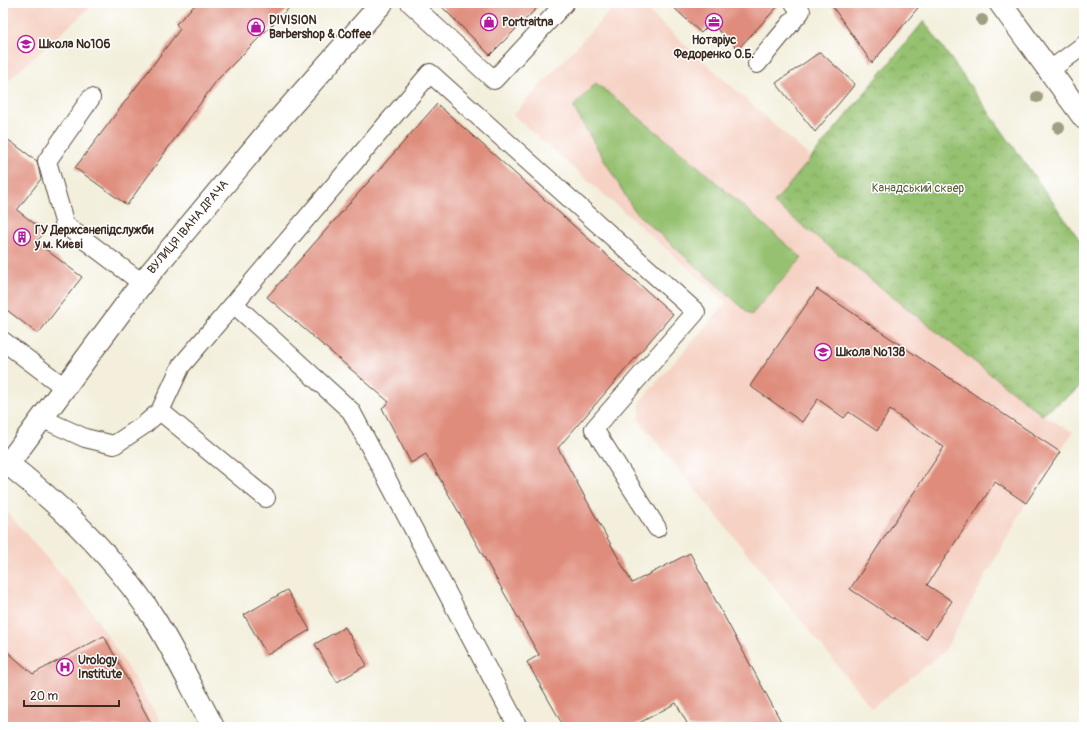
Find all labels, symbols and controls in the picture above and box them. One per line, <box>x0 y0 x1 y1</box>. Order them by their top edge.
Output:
shop icon: Portraitna <box>479 12 499 32</box>
office icon: Нотаріус Федоренко О.Б. <box>704 12 724 32</box>
place label: DIVISION Barbershop & Coffee <box>269 13 372 42</box>
place label: Portraitna <box>502 15 554 30</box>
shop icon: DIVISION Barbershop & Coffee <box>246 17 266 37</box>
place label: Нотаріус Федоренко О.Б. <box>673 33 755 62</box>
school or university icon: Школа №106 <box>16 34 36 54</box>
place label: Школа №106 <box>38 37 110 52</box>
street label: ВУЛИЦЯ ІВАНА ДРАЧА <box>144 177 232 277</box>
park label: Канадський сквер <box>872 181 965 196</box>
place label: ГУ Держсанепідслужби у м. Києві <box>34 223 154 252</box>
building icon: ГУ Держсанепідслужби у м. Києві <box>12 227 32 247</box>
school or university icon: Школа №138 <box>813 342 833 362</box>
place label: Школа №138 <box>835 345 905 360</box>
place label: Urology Institute <box>78 653 123 682</box>
hospital icon: Urology Institute <box>55 657 75 677</box>
scale bar <box>24 682 119 708</box>
text: 20 m <box>30 689 59 704</box>

